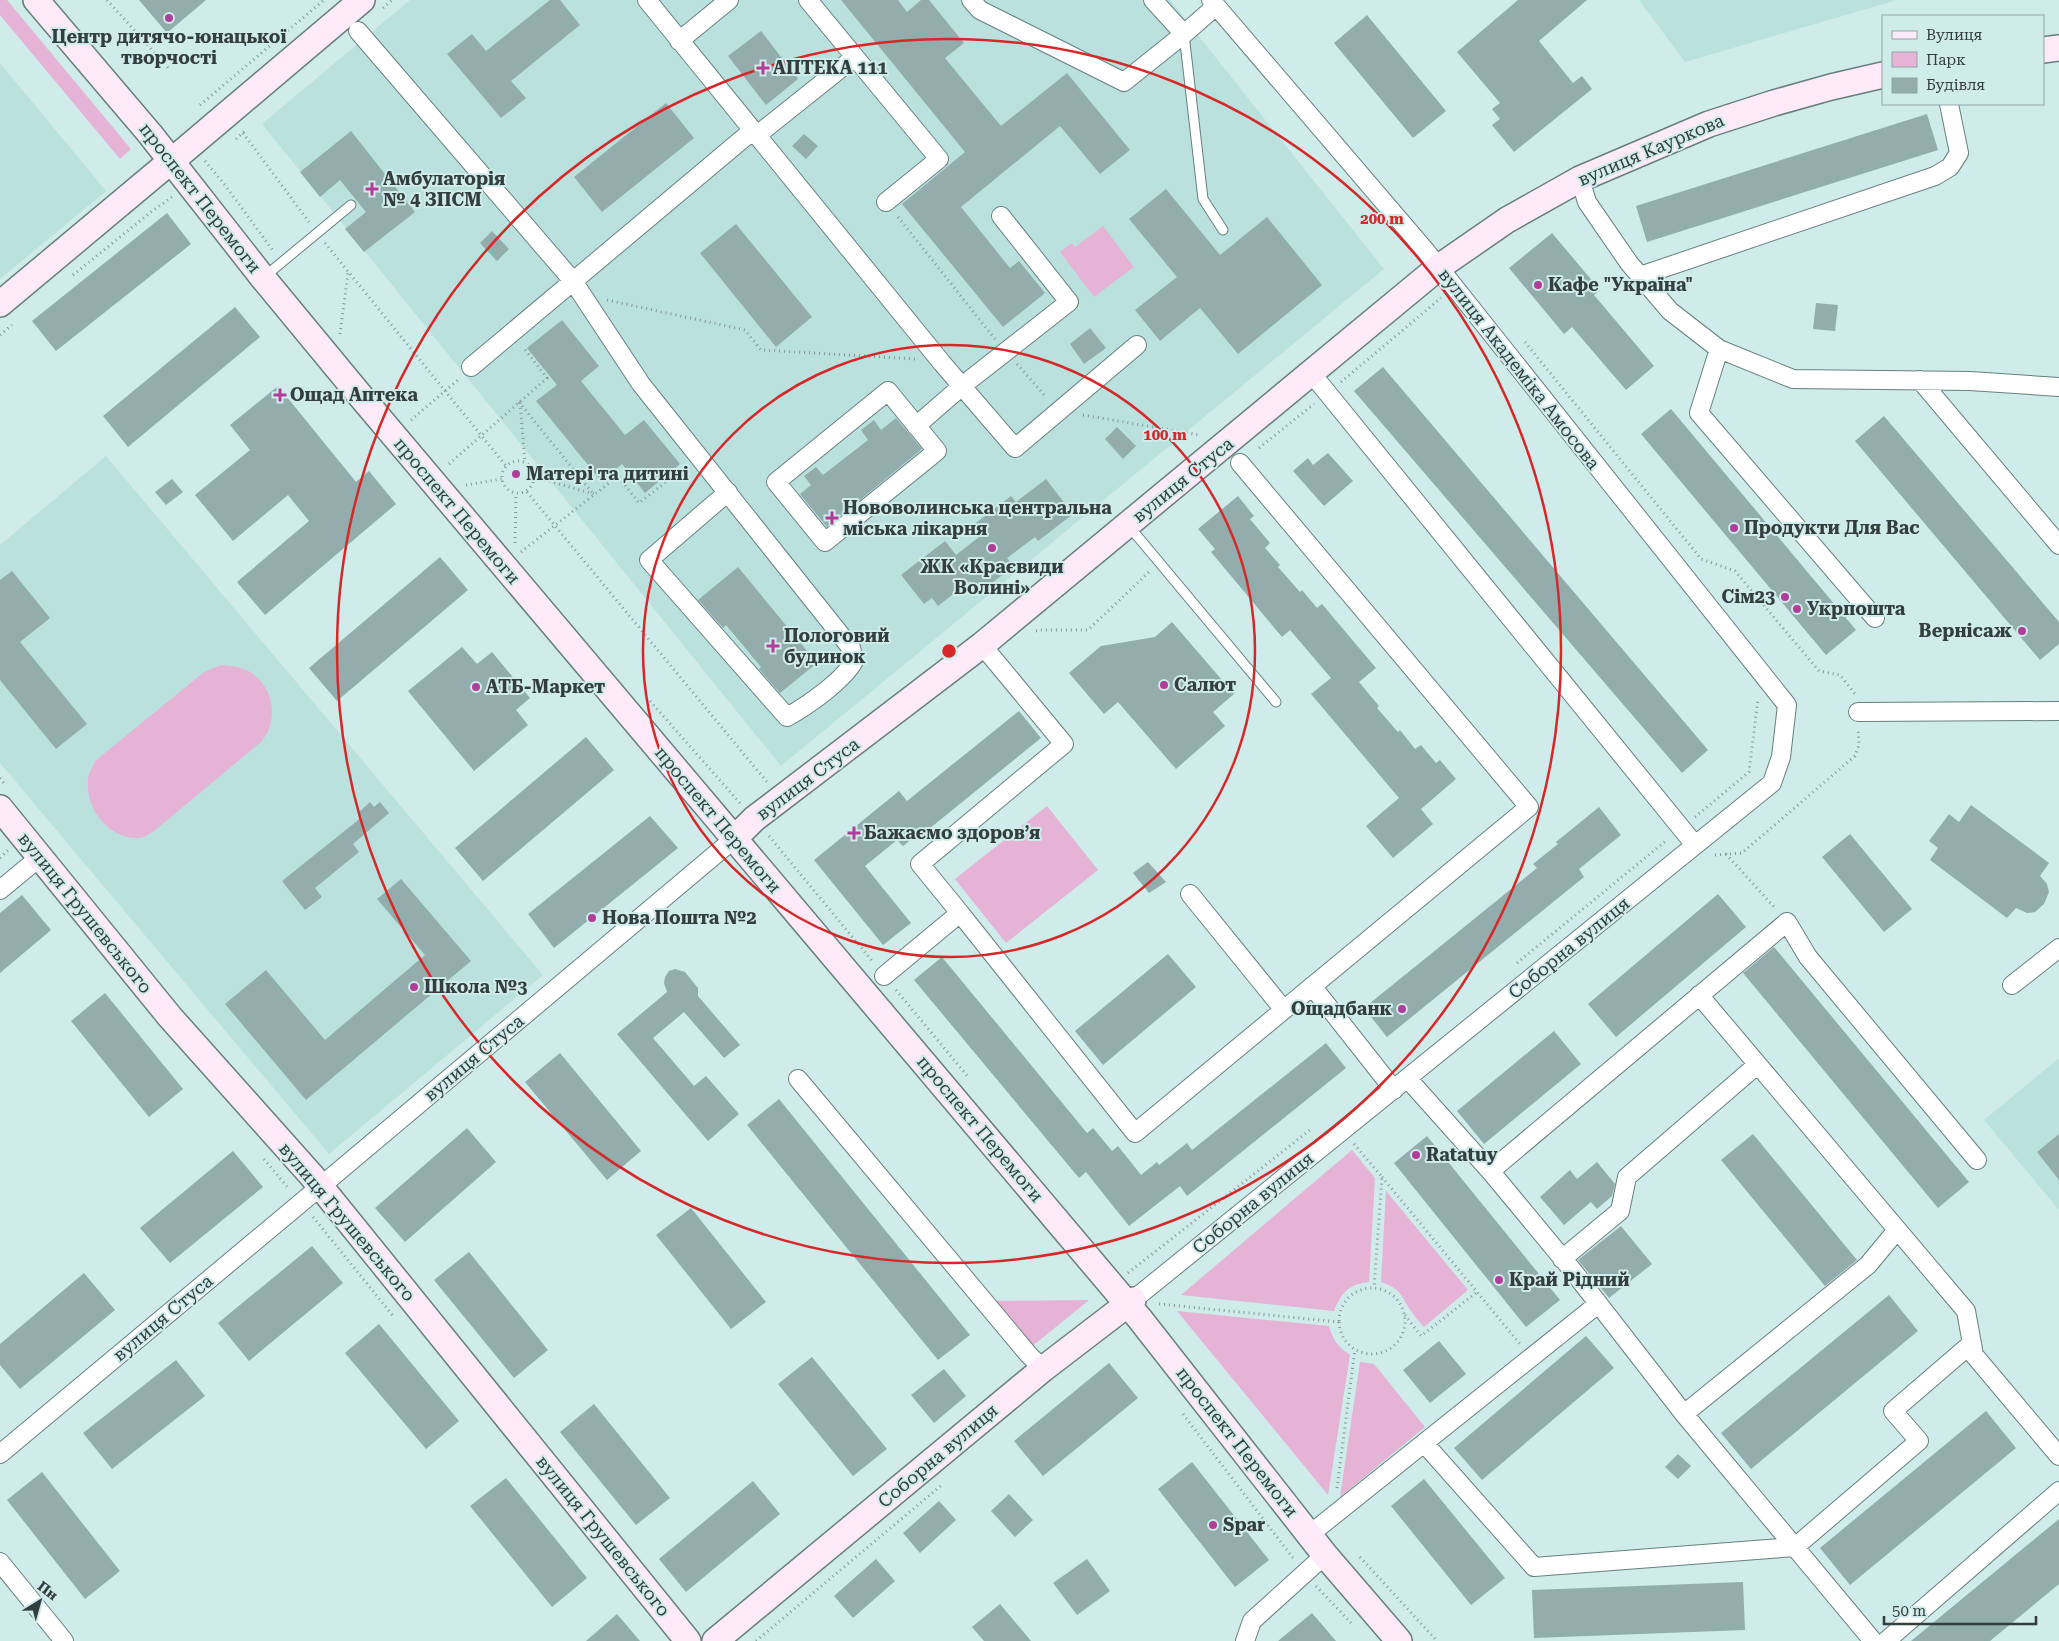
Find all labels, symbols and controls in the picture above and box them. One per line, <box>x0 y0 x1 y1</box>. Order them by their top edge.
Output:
marker: Центр дитячо-юнацької творчості <box>163 12 175 24</box>
legend <box>1882 15 2044 105</box>
place label: Центр дитячо-юнацької творчості <box>52 26 286 68</box>
text: Вулиця <box>1926 26 1982 44</box>
text: Парк <box>1926 51 1966 69</box>
place label: АПТЕКА 111 <box>773 57 888 78</box>
marker: АПТЕКА 111 <box>757 62 769 74</box>
text: Будівля <box>1926 76 1985 94</box>
street label: вулиця Кауркова <box>1575 109 1727 190</box>
street label: проспект Перемоги <box>135 118 266 277</box>
place label: Амбулаторія № 4 ЗПСМ <box>383 168 505 210</box>
marker: Амбулаторія № 4 ЗПСМ <box>365 182 379 196</box>
text: 200 m <box>1360 210 1404 228</box>
street label: вулиця Академіка Амосова <box>1434 264 1605 474</box>
place label: Кафе "Україна" <box>1548 274 1693 295</box>
marker: Кафе "Україна" <box>1532 279 1544 291</box>
place label: Ощад Аптека <box>290 384 418 405</box>
marker: Ощад Аптека <box>274 389 286 401</box>
text: 100 m <box>1143 426 1187 444</box>
street label: вулиця Стуса <box>1128 432 1237 527</box>
street label: проспект Перемоги <box>390 433 525 588</box>
place label: Матері та дитині <box>526 463 689 484</box>
marker: Матері та дитині <box>510 468 522 480</box>
place label: Нововолинська центральна міська лікарня <box>843 497 1112 539</box>
marker: Нововолинська центральна міська лікарня <box>825 511 839 525</box>
place label: Продукти Для Вас <box>1744 517 1920 538</box>
marker: Продукти Для Вас <box>1728 522 1740 534</box>
marker: ЖК «Краєвиди Волині» <box>986 542 998 554</box>
place label: ЖК «Краєвиди Волині» <box>920 556 1064 598</box>
place label: Сім23 <box>1722 586 1775 607</box>
marker: Сім23 <box>1779 591 1791 603</box>
place label: Укрпошта <box>1807 598 1906 619</box>
marker: Укрпошта <box>1791 603 1803 615</box>
place label: Вернісаж <box>1919 620 2013 641</box>
place label: Пологовий будинок <box>784 625 890 667</box>
marker: Вернісаж <box>2016 625 2028 637</box>
marker: Пологовий будинок <box>766 639 780 653</box>
centre of rings <box>940 642 958 660</box>
place label: Салют <box>1174 674 1236 695</box>
place label: АТБ-Маркет <box>486 676 605 697</box>
marker: Салют <box>1158 679 1170 691</box>
marker: АТБ-Маркет <box>470 681 482 693</box>
street label: вулиця Стуса <box>752 733 864 824</box>
street label: проспект Перемоги <box>651 742 786 897</box>
place label: Бажаємо здоровʼя <box>864 822 1040 843</box>
marker: Бажаємо здоровʼя <box>848 827 860 839</box>
street label: вулиця Грушевського <box>14 828 157 997</box>
street label: Соборна вулиця <box>1504 892 1633 1003</box>
place label: Нова Пошта №2 <box>602 907 757 928</box>
marker: Нова Пошта №2 <box>586 912 598 924</box>
place label: Школа №3 <box>424 976 527 997</box>
marker: Школа №3 <box>408 981 420 993</box>
place label: Ощадбанк <box>1291 998 1393 1019</box>
marker: Ощадбанк <box>1396 1003 1408 1015</box>
street label: вулиця Стуса <box>420 1010 528 1105</box>
street label: проспект Перемоги <box>913 1051 1048 1206</box>
street label: вулиця Грушевського <box>275 1138 420 1305</box>
place label: Ratatuy <box>1426 1144 1498 1165</box>
street label: Соборна вулиця <box>1188 1147 1317 1258</box>
marker: Ratatuy <box>1410 1149 1422 1161</box>
place label: Край Рідний <box>1509 1269 1630 1290</box>
street label: вулиця Стуса <box>109 1270 217 1365</box>
marker: Край Рідний <box>1493 1274 1505 1286</box>
street label: проспект Перемоги <box>1172 1362 1303 1521</box>
street label: Соборна вулиця <box>874 1399 1002 1512</box>
street label: вулиця Грушевського <box>532 1451 675 1620</box>
place label: Spar <box>1223 1514 1265 1535</box>
marker: Spar <box>1207 1519 1219 1531</box>
north arrow <box>15 1576 65 1626</box>
text: Пн <box>35 1578 61 1604</box>
scale bar <box>1884 1594 2036 1626</box>
text: 50 m <box>1892 1602 1927 1620</box>

